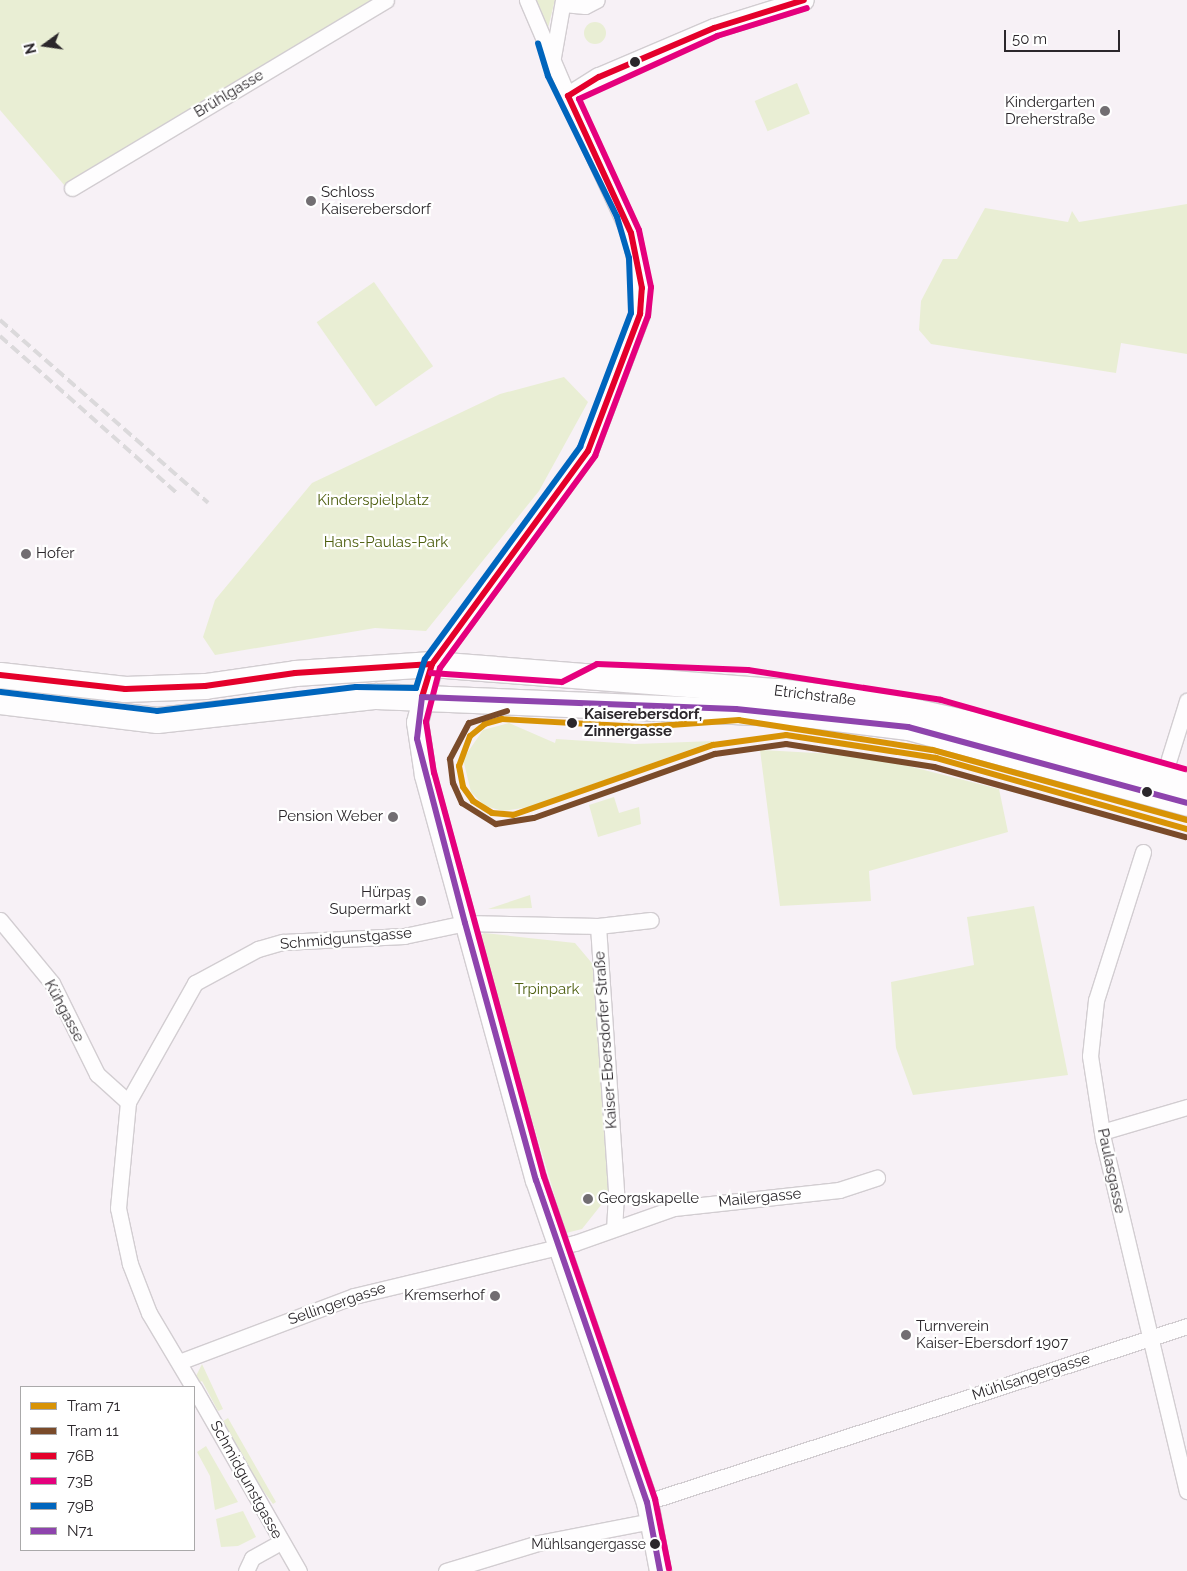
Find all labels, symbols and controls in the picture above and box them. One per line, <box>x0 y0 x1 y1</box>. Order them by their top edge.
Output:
north arrow <box>20 20 70 70</box>
scale bar <box>1007 20 1123 52</box>
text: 50 m <box>1012 30 1047 48</box>
text: N <box>21 42 40 56</box>
unlabelled marker <box>630 57 640 67</box>
street label: Brühlgasse <box>191 66 267 122</box>
place label: Kindergarten Dreherstraße <box>1005 93 1095 128</box>
marker: Kindergarten Dreherstraße <box>1099 105 1111 117</box>
place label: Schloss Kaiserebersdorf <box>321 183 431 218</box>
marker: Schloss Kaiserebersdorf <box>305 195 317 207</box>
park label: Kinderspielplatz <box>317 492 429 510</box>
park label: Hans-Paulas-Park <box>324 534 448 552</box>
place label: Hofer <box>36 545 75 563</box>
marker: Hofer <box>20 548 32 560</box>
street label: Etrichstraße <box>773 682 857 710</box>
place label: Kaiserebersdorf, Zinnergasse <box>584 705 702 740</box>
marker: Kaiserebersdorf, Zinnergasse <box>563 714 581 732</box>
unlabelled marker <box>1142 787 1152 797</box>
place label: Pension Weber <box>277 808 383 826</box>
marker: Pension Weber <box>387 811 399 823</box>
place label: Hürpaş Supermarkt <box>329 883 411 918</box>
marker: Hürpaş Supermarkt <box>415 895 427 907</box>
street label: Schmidgunstgasse <box>279 924 413 954</box>
street label: Kaiser-Ebersdorfer Straße <box>591 950 621 1130</box>
street label: Kühgasse <box>40 977 88 1045</box>
park label: Trpinpark <box>515 981 579 999</box>
street label: Paulasgasse <box>1093 1127 1129 1215</box>
street label: Mailergasse <box>718 1185 802 1211</box>
place label: Georgskapelle <box>598 1190 699 1208</box>
marker: Georgskapelle <box>582 1193 594 1205</box>
street label: Sellingergasse <box>286 1279 388 1329</box>
place label: Kremserhof <box>404 1287 485 1305</box>
marker: Kremserhof <box>489 1290 501 1302</box>
place label: Turnverein Kaiser-Ebersdorf 1907 <box>916 1317 1068 1352</box>
marker: Turnverein Kaiser-Ebersdorf 1907 <box>900 1329 912 1341</box>
street label: Mühlsangergasse <box>970 1349 1092 1405</box>
legend <box>20 1386 195 1551</box>
text: Tram 71 <box>67 1397 120 1415</box>
street label: Schmidgunstgasse <box>206 1418 286 1542</box>
text: Tram 11 <box>67 1422 119 1440</box>
text: 76B <box>67 1447 94 1465</box>
text: 73B <box>67 1472 93 1490</box>
text: 79B <box>67 1497 94 1515</box>
text: N71 <box>67 1522 93 1540</box>
place label: Mühlsangergasse <box>531 1536 646 1552</box>
marker: Mühlsangergasse <box>650 1539 660 1549</box>

